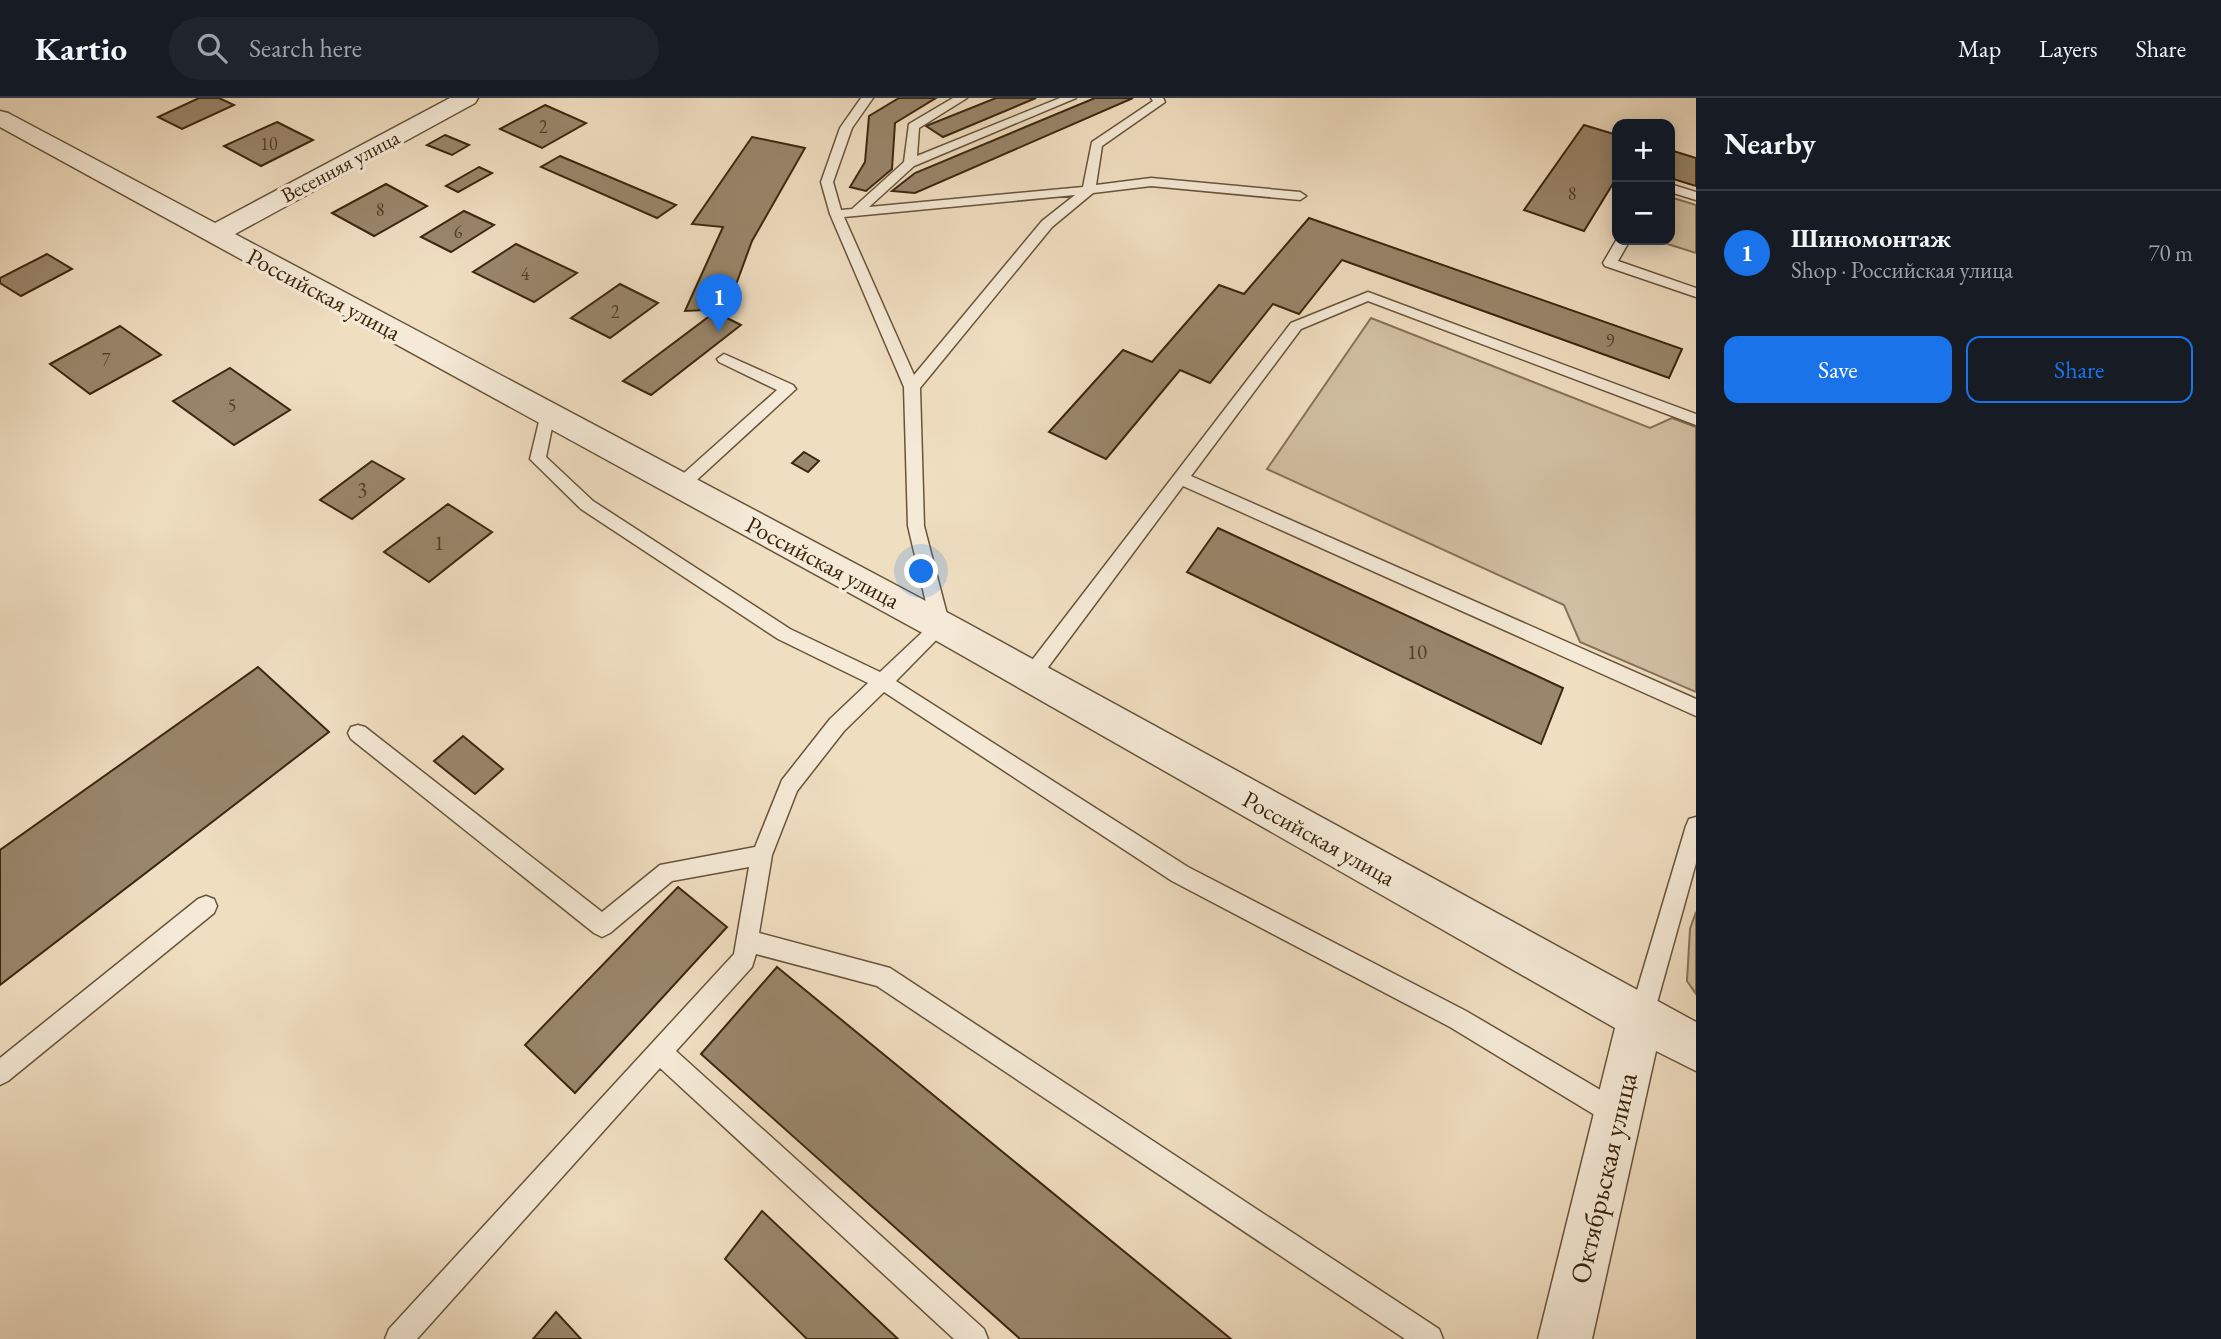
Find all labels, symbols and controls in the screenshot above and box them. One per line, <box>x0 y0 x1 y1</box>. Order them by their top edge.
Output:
search box <box>169 17 659 80</box>
text: Kartio <box>35 27 127 70</box>
icon: search <box>193 29 231 67</box>
text: Search here <box>249 31 362 65</box>
text: Map <box>1958 33 2001 64</box>
text: Layers <box>2039 33 2098 64</box>
text: Share <box>2136 33 2186 64</box>
house number: 2 <box>539 115 548 138</box>
map controls <box>1612 119 1675 245</box>
button: + <box>1612 119 1675 182</box>
street label: Весенняя улица <box>276 123 405 209</box>
text: Nearby <box>1724 124 1816 163</box>
house number: 10 <box>260 132 278 155</box>
house number: 8 <box>1568 182 1576 205</box>
button: − <box>1612 182 1675 245</box>
house number: 8 <box>376 198 384 221</box>
house number: 6 <box>454 220 463 243</box>
text: Шиномонтаж <box>1791 221 1951 255</box>
text: 1 <box>1741 238 1753 268</box>
text: 70 m <box>2148 238 2193 268</box>
street label: Российская улица <box>242 240 407 348</box>
text: Shop · Российская улица <box>1791 255 2013 285</box>
house number: 4 <box>521 262 530 285</box>
pin: 1 <box>696 274 742 332</box>
house number: 2 <box>611 300 620 323</box>
house number: 9 <box>1606 329 1615 352</box>
button: Save <box>1724 336 1952 403</box>
button: Share <box>1966 336 2193 403</box>
house number: 7 <box>102 348 111 371</box>
house number: 5 <box>228 394 236 417</box>
house number: 3 <box>357 476 367 503</box>
street label: Российская улица <box>741 508 906 616</box>
house number: 1 <box>434 529 444 556</box>
your location <box>904 554 938 588</box>
house number: 10 <box>1407 638 1427 665</box>
street label: Российская улица <box>1237 783 1401 893</box>
street label: Октябрьская улица <box>1561 1068 1645 1287</box>

